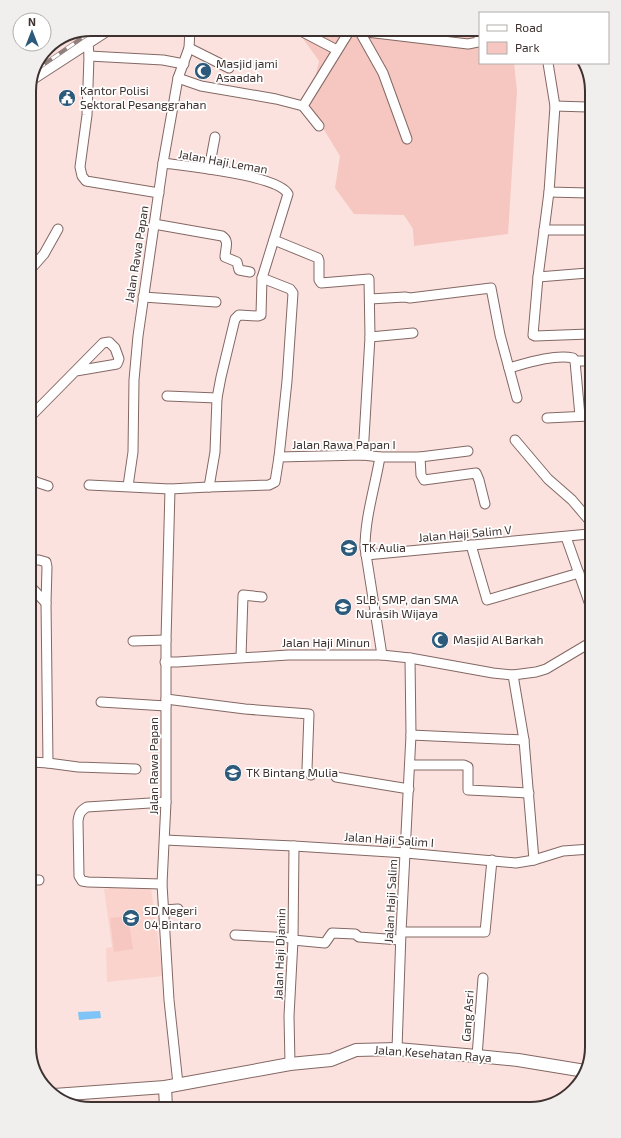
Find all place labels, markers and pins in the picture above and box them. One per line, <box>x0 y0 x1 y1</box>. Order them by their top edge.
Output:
place label: Masjid jami Asaadah <box>216 56 278 84</box>
mosque icon: Masjid jami Asaadah <box>193 61 213 81</box>
place label: Kantor Polisi Sektoral Pesanggrahan <box>80 83 206 111</box>
public building icon: Kantor Polisi Sektoral Pesanggrahan <box>57 88 77 108</box>
school or university icon: TK Aulia <box>339 538 359 558</box>
place label: TK Aulia <box>362 540 406 554</box>
place label: SLB, SMP, dan SMA Nurasih Wijaya <box>356 592 459 621</box>
school or university icon: SLB, SMP, dan SMA Nurasih Wijaya <box>333 597 353 617</box>
mosque icon: Masjid Al Barkah <box>430 630 450 650</box>
place label: Masjid Al Barkah <box>453 632 543 647</box>
school or university icon: TK Bintang Mulia <box>223 763 243 783</box>
place label: TK Bintang Mulia <box>246 765 338 779</box>
place label: SD Negeri 04 Bintaro <box>144 903 201 931</box>
school or university icon: SD Negeri 04 Bintaro <box>121 908 141 928</box>

